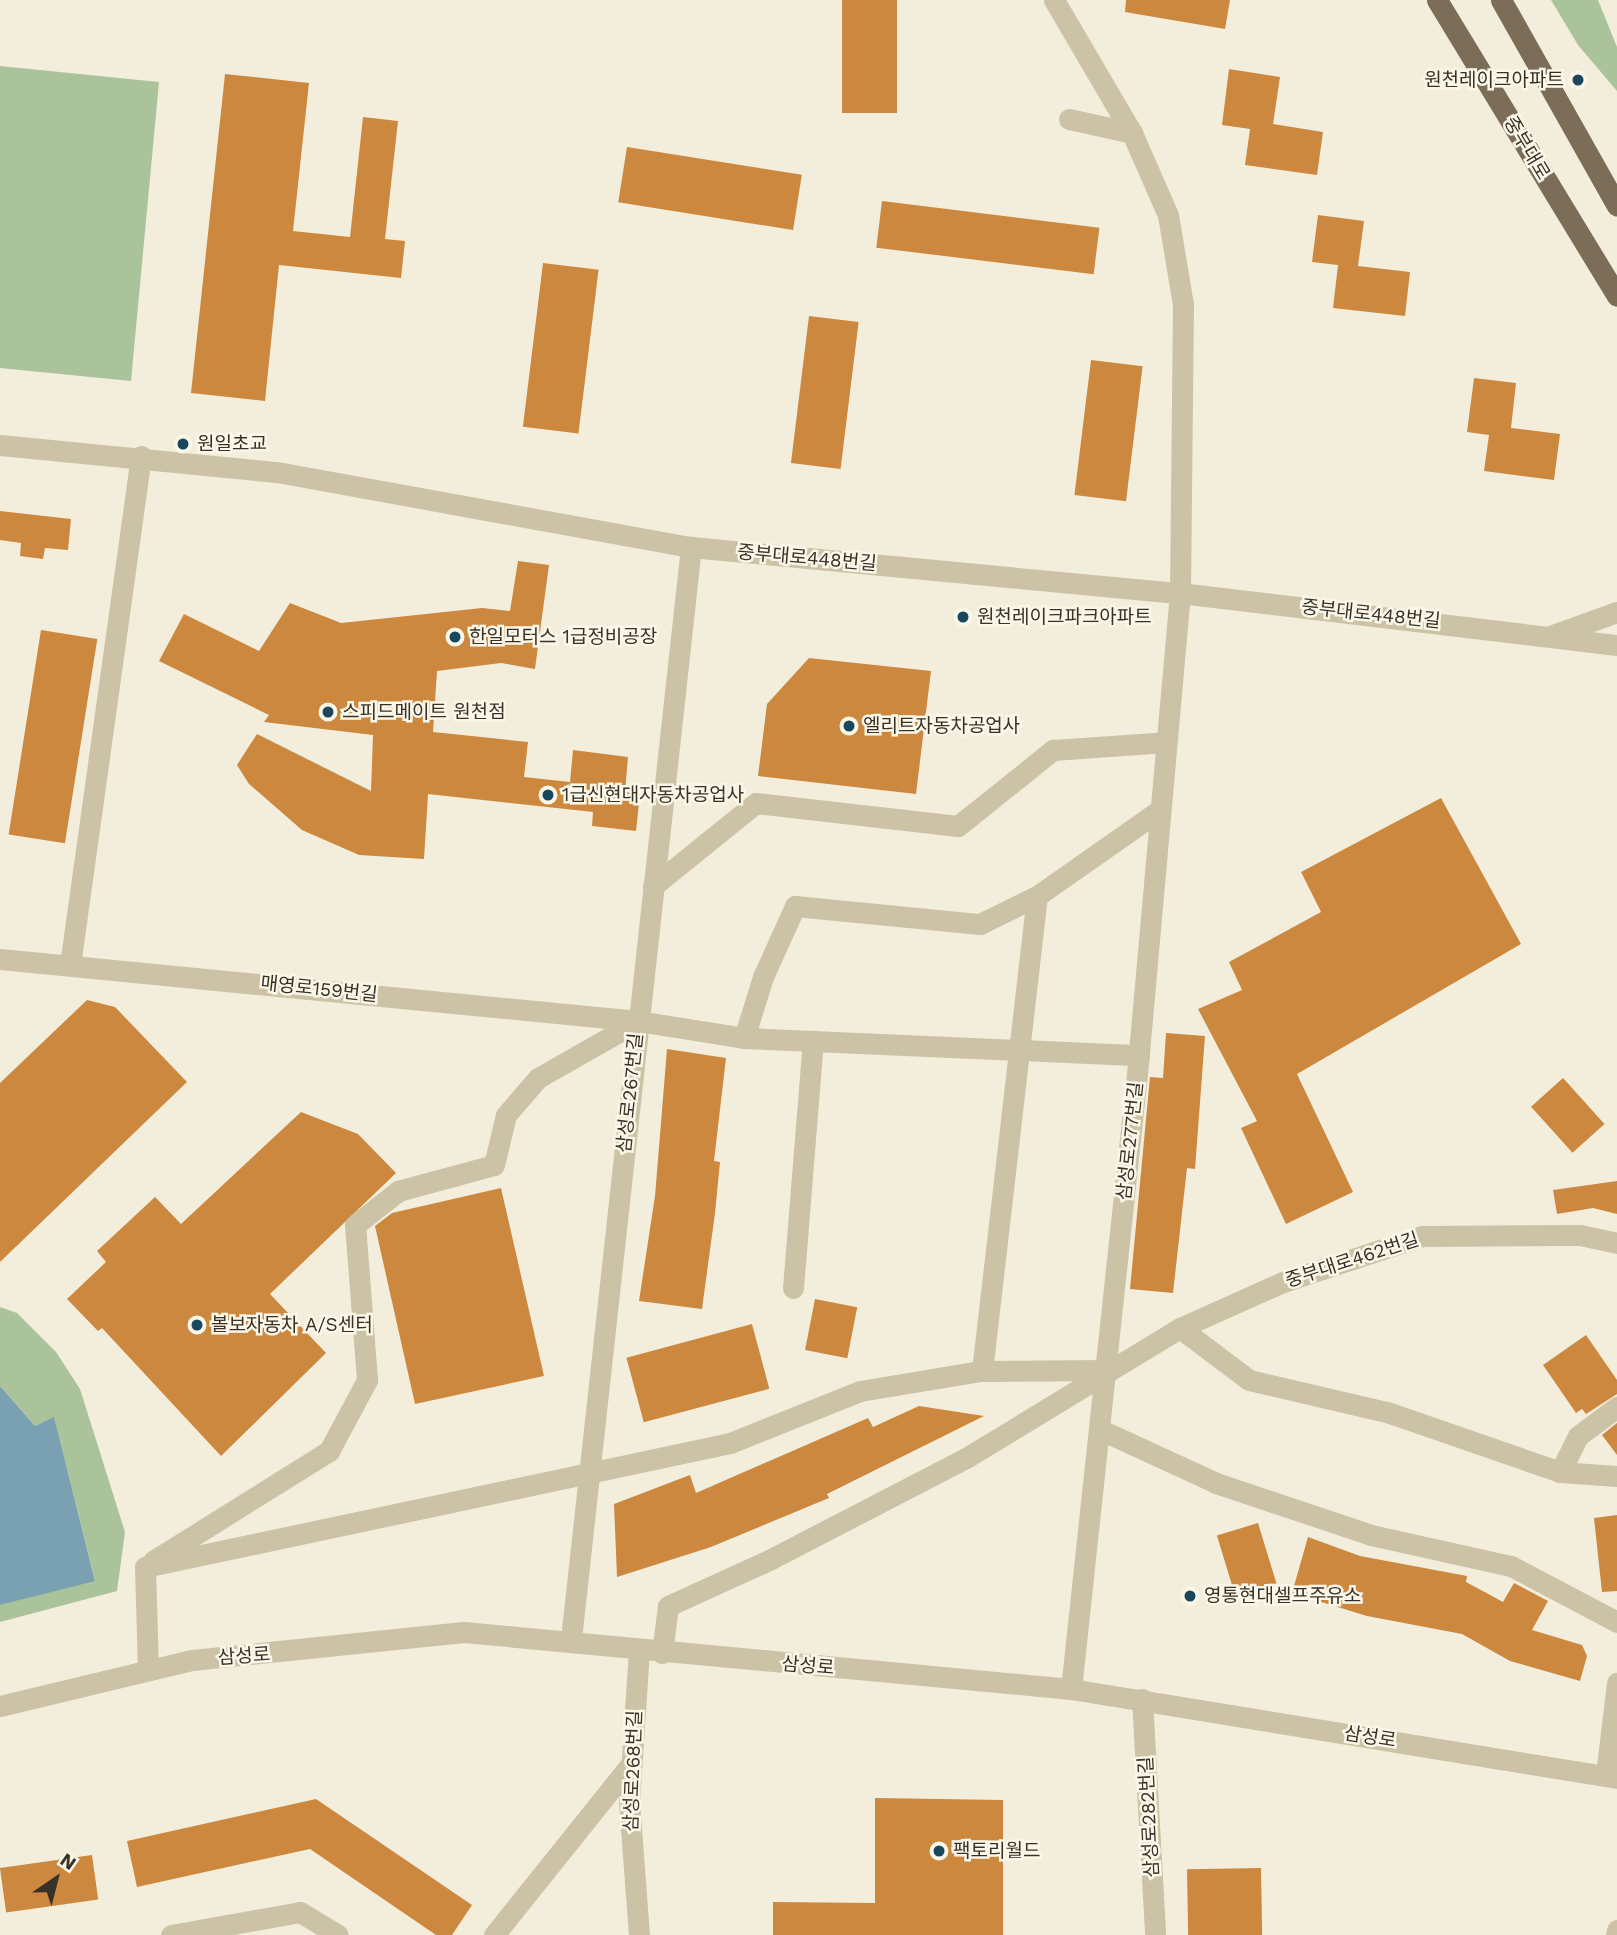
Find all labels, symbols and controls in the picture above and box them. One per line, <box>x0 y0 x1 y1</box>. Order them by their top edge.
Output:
place label: 원천레이크아파트 <box>1424 69 1564 91</box>
marker: 원천레이크아파트 <box>1570 72 1586 88</box>
street label: 중부대로 <box>1499 112 1555 184</box>
place label: 원일초교 <box>197 433 267 455</box>
marker: 원일초교 <box>175 436 191 452</box>
street label: 중부대로448번길 <box>736 541 878 575</box>
street label: 중부대로448번길 <box>1300 595 1442 633</box>
place label: 원천레이크파크아파트 <box>977 606 1152 628</box>
marker: 원천레이크파크아파트 <box>955 609 971 625</box>
place label: 한일모터스 1급정비공장 <box>469 626 658 648</box>
marker: 한일모터스 1급정비공장 <box>447 629 463 645</box>
place label: 스피드메이트 원천점 <box>342 701 506 723</box>
marker: 스피드메이트 원천점 <box>320 704 336 720</box>
place label: 엘리트자동차공업사 <box>863 715 1020 737</box>
marker: 엘리트자동차공업사 <box>841 718 857 734</box>
place label: 1급신현대자동차공업사 <box>562 784 744 806</box>
marker: 1급신현대자동차공업사 <box>540 787 556 803</box>
street label: 매영로159번길 <box>259 972 379 1006</box>
street label: 삼성로267번길 <box>612 1032 648 1154</box>
street label: 삼성로277번길 <box>1112 1080 1148 1202</box>
street label: 중부대로462번길 <box>1282 1228 1422 1292</box>
place label: 볼보자동차 A/S센터 <box>211 1314 373 1336</box>
marker: 볼보자동차 A/S센터 <box>189 1317 205 1333</box>
place label: 영통현대셀프주유소 <box>1204 1585 1361 1607</box>
marker: 영통현대셀프주유소 <box>1182 1588 1198 1604</box>
street label: 삼성로 <box>217 1643 271 1669</box>
street label: 삼성로 <box>781 1652 835 1680</box>
street label: 삼성로268번길 <box>619 1710 647 1832</box>
street label: 삼성로 <box>1342 1722 1398 1752</box>
street label: 삼성로282번길 <box>1134 1756 1164 1878</box>
place label: 팩토리월드 <box>953 1840 1040 1862</box>
marker: 팩토리월드 <box>931 1843 947 1859</box>
north arrow <box>21 1844 91 1914</box>
text: N <box>56 1848 81 1875</box>

